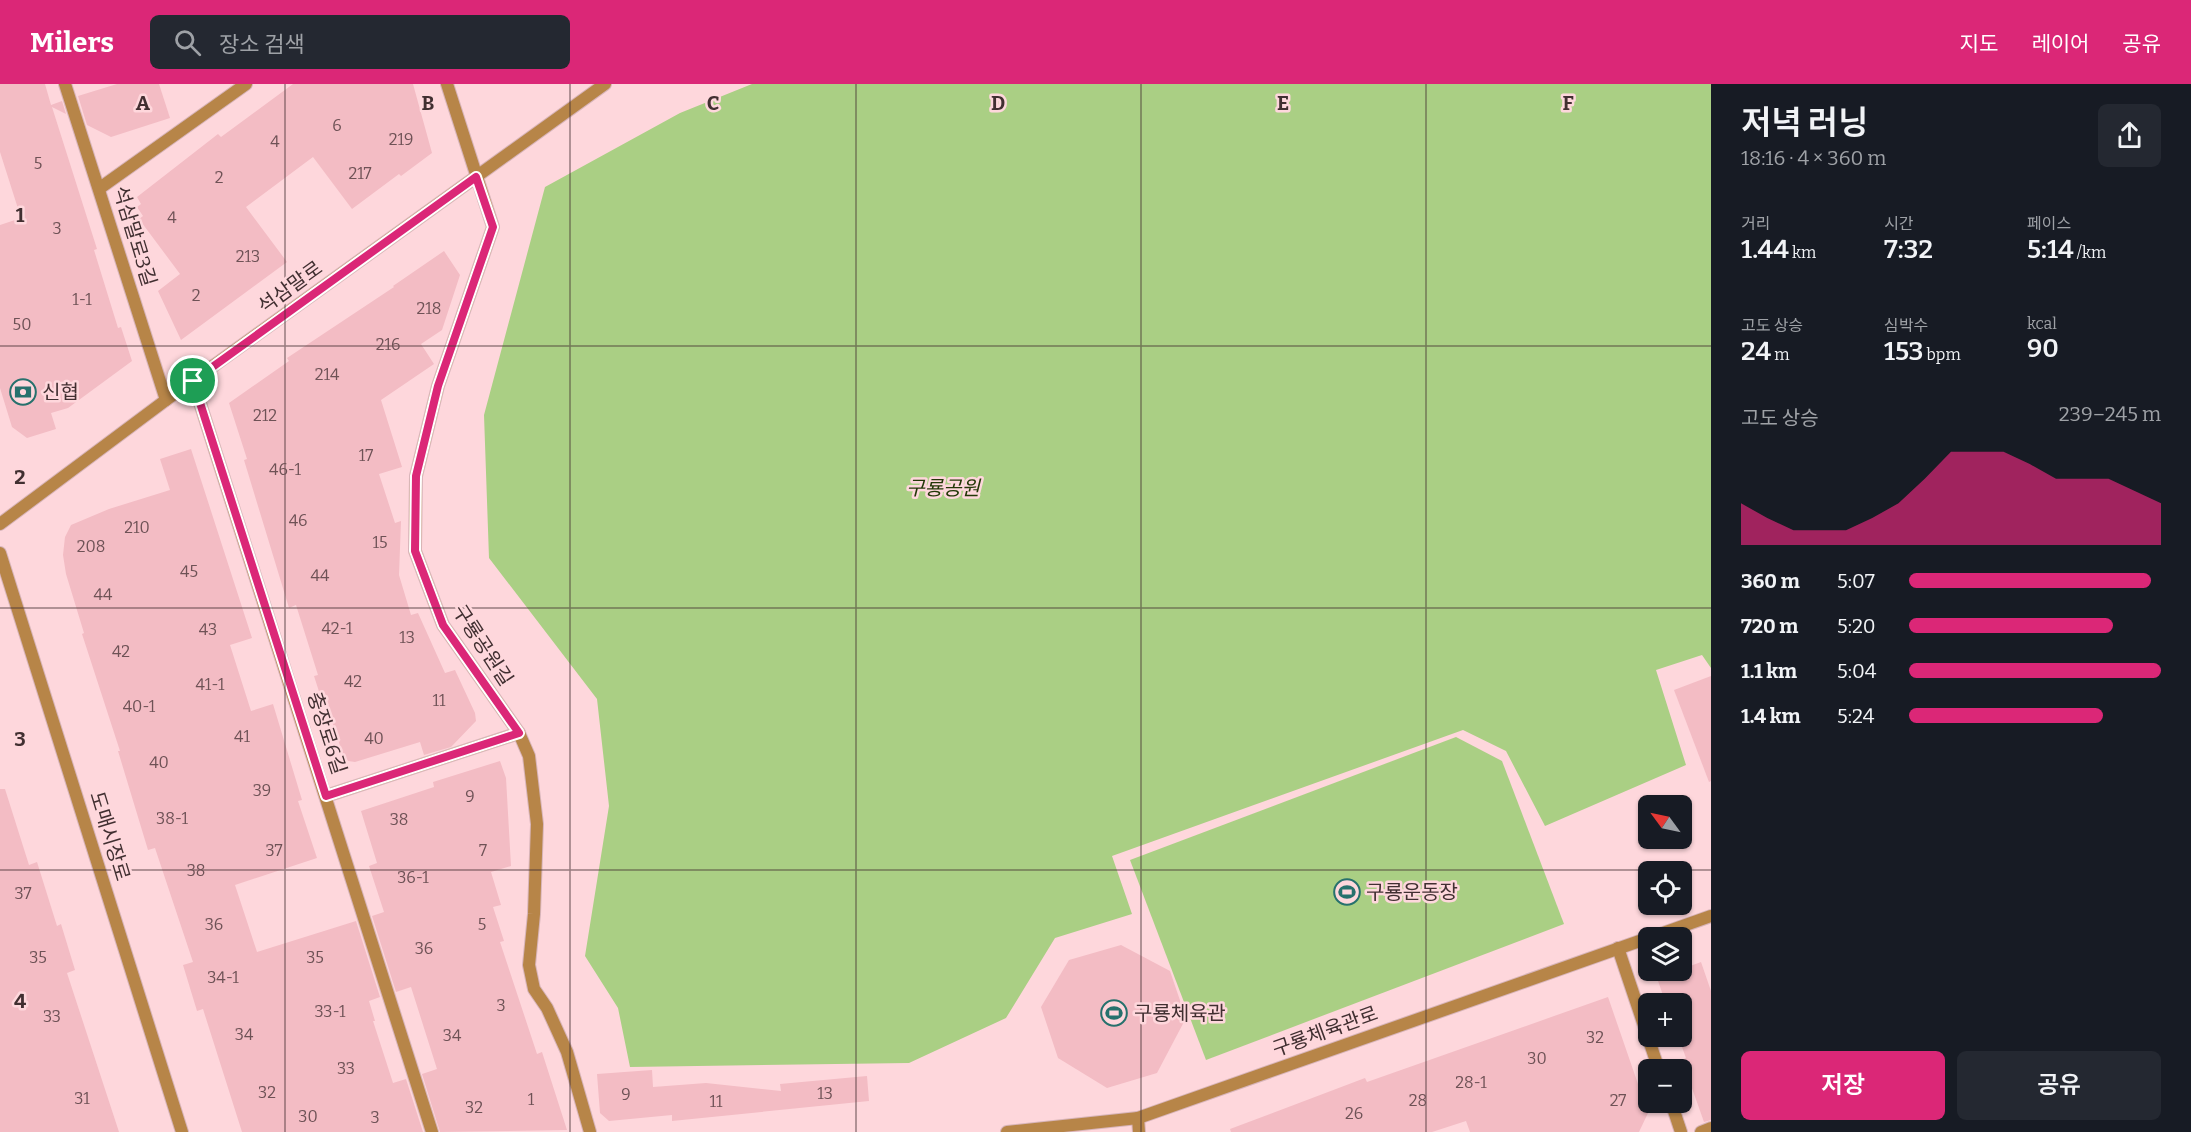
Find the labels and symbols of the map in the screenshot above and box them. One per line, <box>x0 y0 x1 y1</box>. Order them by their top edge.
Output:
text: A <box>136 91 151 115</box>
text: B <box>422 91 435 115</box>
text: C <box>707 91 719 115</box>
text: D <box>991 91 1005 115</box>
text: E <box>1277 91 1289 115</box>
text: F <box>1562 91 1574 115</box>
house number: 6 <box>332 116 342 135</box>
house number: 219 <box>389 130 413 149</box>
house number: 4 <box>270 132 280 151</box>
house number: 5 <box>34 154 42 173</box>
house number: 217 <box>348 164 372 183</box>
house number: 2 <box>215 168 223 187</box>
street label: 석삼말로3길 <box>108 183 162 289</box>
text: 1 <box>16 203 25 227</box>
house number: 4 <box>167 208 177 227</box>
house number: 3 <box>52 219 62 238</box>
house number: 213 <box>236 247 260 266</box>
street label: 석삼말로 <box>253 256 327 318</box>
house number: 2 <box>192 286 200 305</box>
house number: 1-1 <box>72 290 92 309</box>
house number: 218 <box>417 299 441 318</box>
house number: 50 <box>13 315 31 334</box>
house number: 216 <box>376 335 400 354</box>
pin <box>167 355 218 406</box>
house number: 214 <box>315 365 340 384</box>
bank icon: 신협 <box>8 377 38 407</box>
place label: 신협 <box>42 380 79 404</box>
house number: 212 <box>253 406 277 425</box>
house number: 17 <box>359 446 373 465</box>
house number: 46-1 <box>269 460 301 479</box>
text: 2 <box>14 465 26 489</box>
park label: 구룡공원 <box>906 476 981 500</box>
house number: 46 <box>289 511 307 530</box>
house number: 210 <box>124 518 150 537</box>
house number: 15 <box>372 533 388 552</box>
house number: 208 <box>77 537 105 556</box>
house number: 45 <box>180 562 198 581</box>
house number: 44 <box>311 566 330 585</box>
house number: 44 <box>94 585 113 604</box>
street label: 구룡공원길 <box>448 600 518 690</box>
house number: 42-1 <box>321 619 353 638</box>
house number: 43 <box>199 620 217 639</box>
house number: 13 <box>399 628 415 647</box>
house number: 42 <box>112 642 130 661</box>
house number: 42 <box>344 672 362 691</box>
house number: 41-1 <box>196 675 225 694</box>
street label: 충장로6길 <box>302 689 352 777</box>
house number: 11 <box>433 691 446 710</box>
house number: 40-1 <box>123 697 156 716</box>
text: 3 <box>14 727 26 751</box>
house number: 41 <box>234 727 250 746</box>
house number: 40 <box>364 729 384 748</box>
house number: 40 <box>149 753 169 772</box>
house number: 39 <box>253 781 271 800</box>
house number: 9 <box>465 787 475 806</box>
street label: 도매시장로 <box>85 789 135 883</box>
north arrow <box>1638 795 1692 849</box>
house number: 38-1 <box>156 809 188 828</box>
house number: 38 <box>390 810 408 829</box>
house number: 37 <box>265 841 283 860</box>
house number: 7 <box>479 841 487 860</box>
house number: 38 <box>187 861 205 880</box>
house number: 36-1 <box>397 868 429 887</box>
sports icon: 구룡운동장 <box>1332 877 1362 907</box>
place label: 구룡운동장 <box>1366 880 1458 904</box>
house number: 37 <box>14 884 32 903</box>
house number: 36 <box>205 915 223 934</box>
house number: 5 <box>478 915 486 934</box>
house number: 36 <box>415 939 433 958</box>
house number: 35 <box>29 948 47 967</box>
house number: 35 <box>306 948 324 967</box>
house number: 34-1 <box>207 968 239 987</box>
text: 4 <box>14 989 26 1013</box>
house number: 3 <box>496 996 506 1015</box>
sports icon: 구룡체육관 <box>1099 998 1129 1028</box>
place label: 구룡체육관 <box>1134 1001 1226 1025</box>
street label: 구룡체육관로 <box>1269 1001 1381 1061</box>
house number: 33-1 <box>314 1002 346 1021</box>
house number: 33 <box>43 1007 61 1026</box>
house number: 34 <box>235 1025 254 1044</box>
house number: 34 <box>443 1026 462 1045</box>
house number: 32 <box>1586 1028 1604 1047</box>
house number: 30 <box>1527 1049 1547 1068</box>
house number: 33 <box>337 1059 355 1078</box>
house number: 28-1 <box>1455 1073 1487 1092</box>
house number: 32 <box>258 1083 276 1102</box>
house number: 13 <box>817 1084 833 1103</box>
house number: 9 <box>621 1085 631 1104</box>
house number: 31 <box>74 1089 90 1108</box>
house number: 1 <box>528 1090 535 1109</box>
house number: 28 <box>1409 1091 1427 1110</box>
house number: 27 <box>1610 1091 1626 1110</box>
house number: 11 <box>710 1092 723 1111</box>
house number: 32 <box>465 1098 483 1117</box>
house number: 26 <box>1345 1104 1363 1123</box>
house number: 30 <box>298 1107 318 1126</box>
house number: 3 <box>370 1108 380 1127</box>

